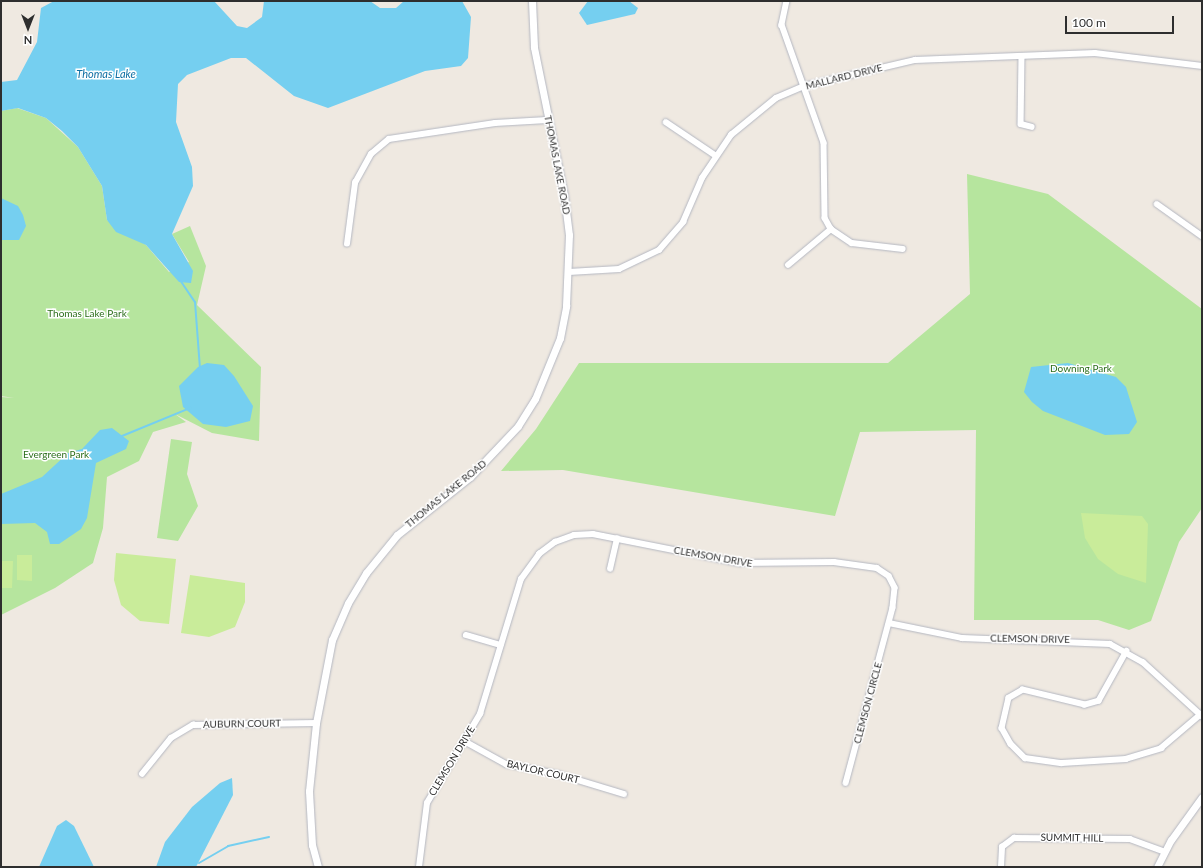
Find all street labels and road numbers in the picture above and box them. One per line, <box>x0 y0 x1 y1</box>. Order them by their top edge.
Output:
street label: MALLARD DRIVE <box>804 62 884 92</box>
street label: THOMAS LAKE ROAD <box>541 114 573 216</box>
street label: THOMAS LAKE ROAD <box>403 458 489 530</box>
street label: CLEMSON DRIVE <box>673 544 753 570</box>
street label: CLEMSON DRIVE <box>990 632 1070 646</box>
street label: CLEMSON CIRCLE <box>851 661 885 745</box>
street label: AUBURN COURT <box>203 717 281 731</box>
street label: CLEMSON DRIVE <box>426 724 478 798</box>
street label: BAYLOR COURT <box>506 758 580 786</box>
street label: SUMMIT HILL <box>1040 831 1104 845</box>

